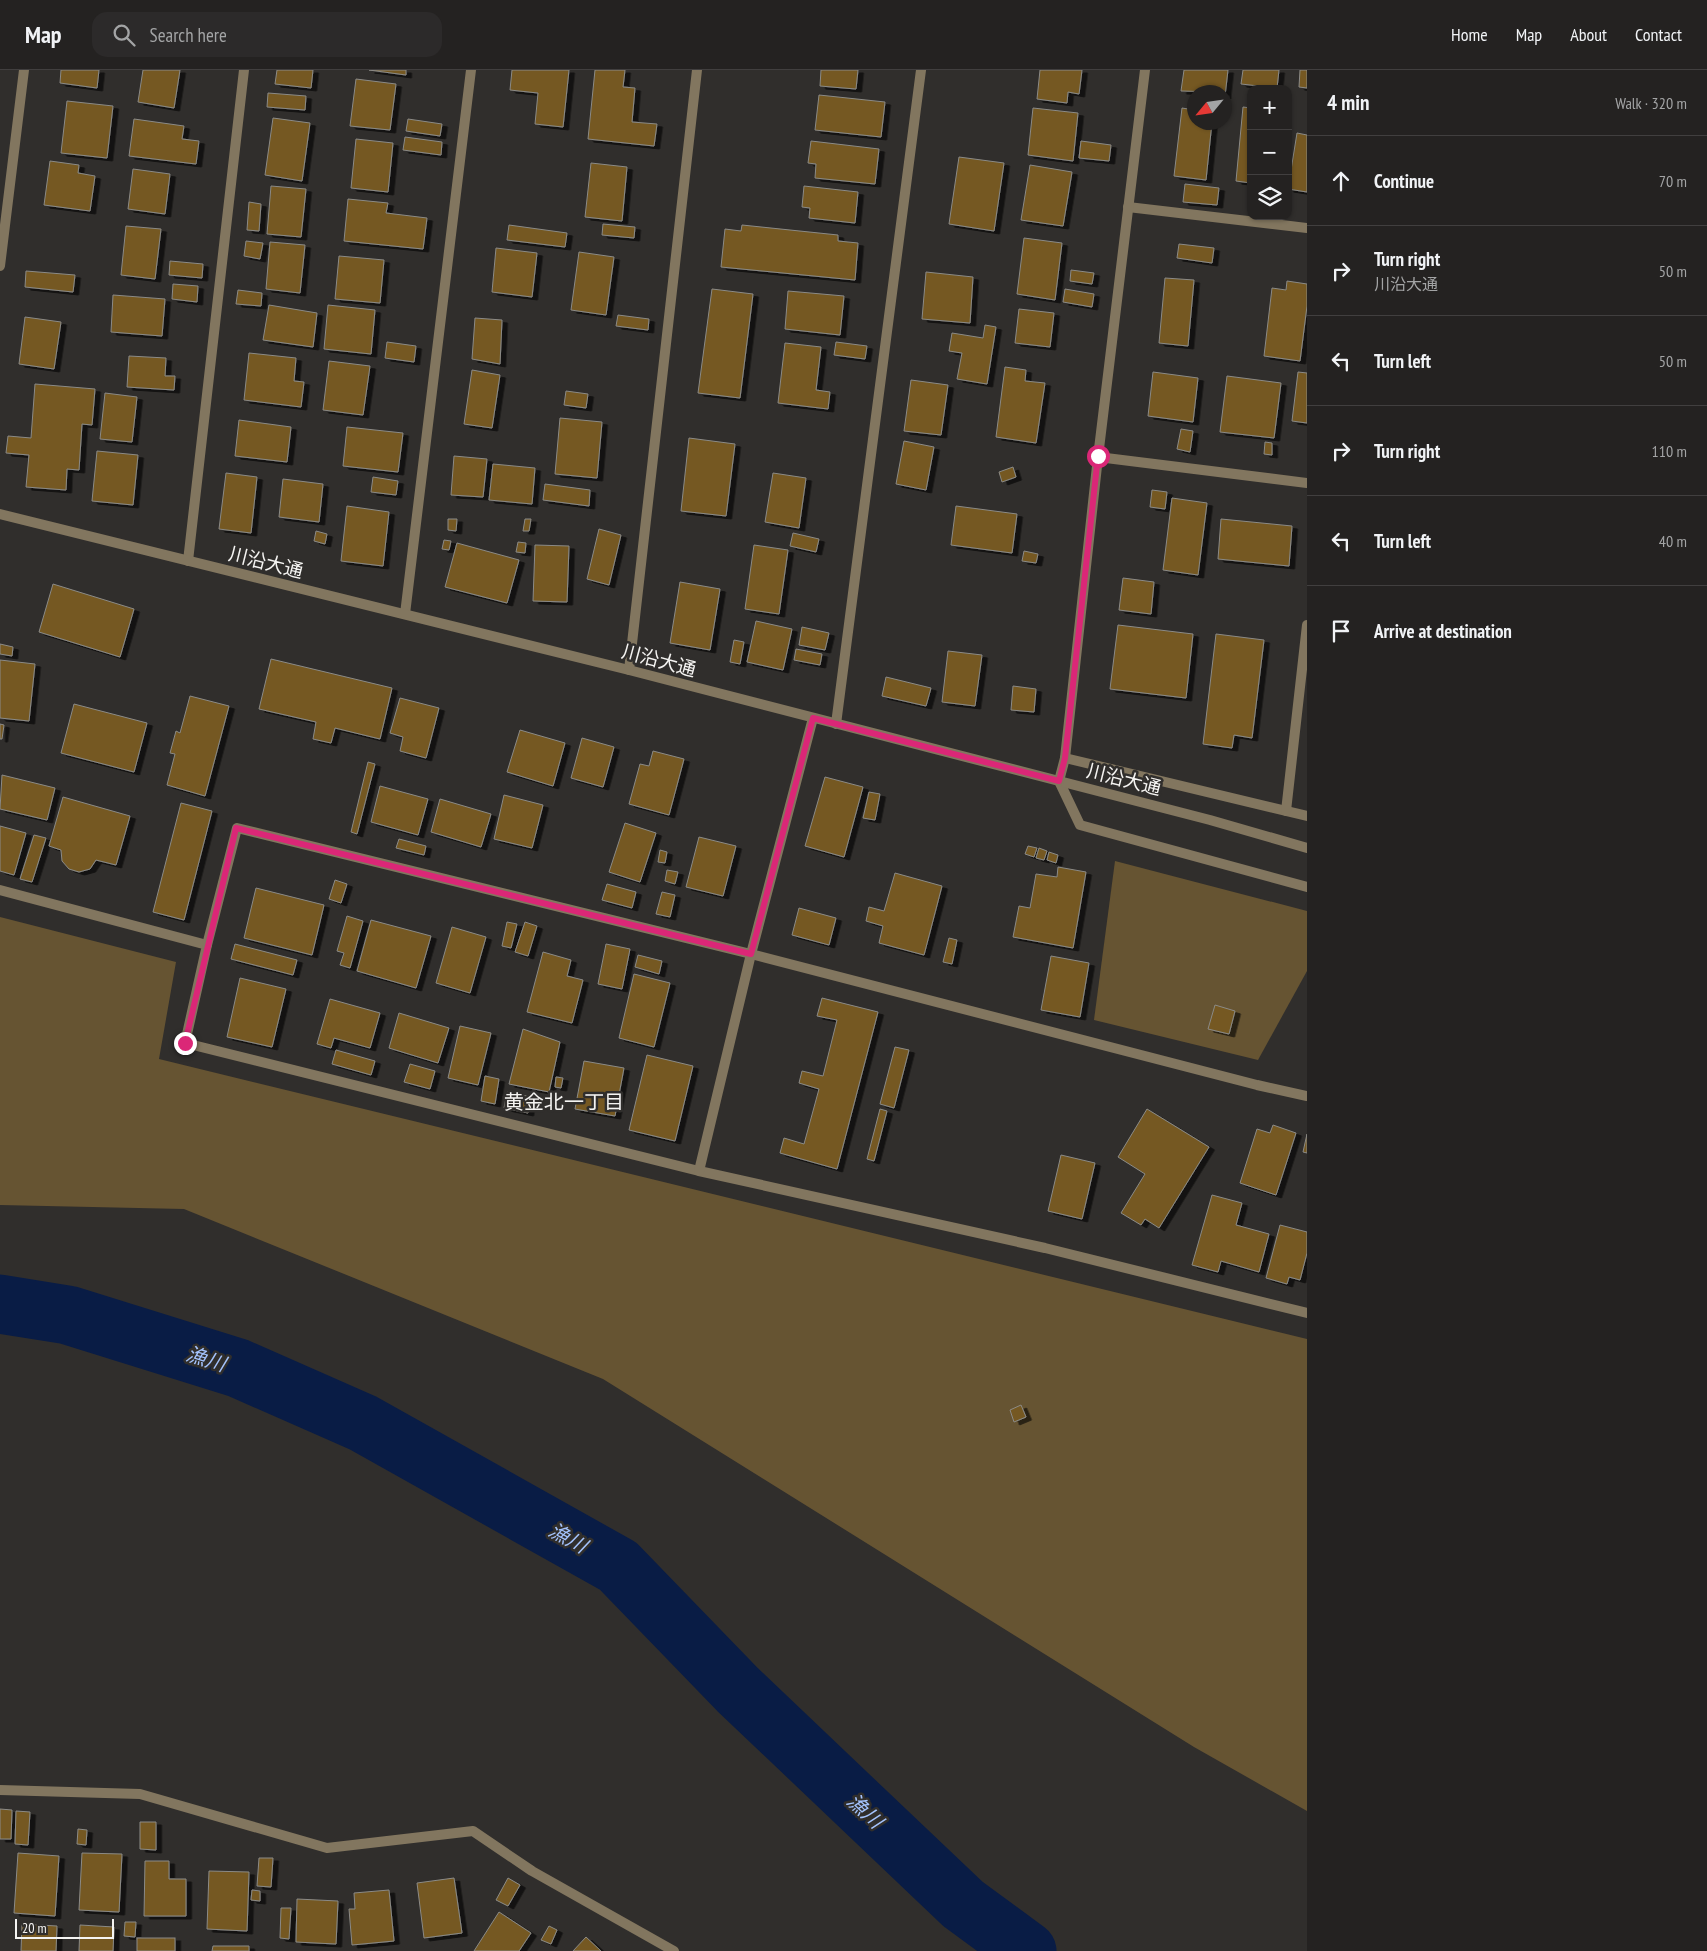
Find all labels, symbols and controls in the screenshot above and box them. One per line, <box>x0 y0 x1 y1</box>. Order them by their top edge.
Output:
search box <box>92 12 442 57</box>
text: Map <box>25 19 62 50</box>
icon: search <box>110 21 138 49</box>
text: Search here <box>150 23 227 47</box>
text: Home <box>1451 23 1488 46</box>
text: Map <box>1516 23 1542 46</box>
text: About <box>1570 23 1607 46</box>
text: Contact <box>1635 23 1682 46</box>
north arrow <box>1187 85 1232 130</box>
map controls <box>1247 85 1292 220</box>
button: + <box>1247 85 1292 130</box>
text: 4 min <box>1327 89 1369 116</box>
text: Walk · 320 m <box>1615 93 1687 113</box>
button: − <box>1247 130 1292 175</box>
icon: ahead <box>1327 167 1355 195</box>
text: Continue <box>1374 169 1434 193</box>
text: 70 m <box>1659 171 1687 191</box>
button: layers <box>1247 175 1292 220</box>
text: Turn right <box>1374 247 1440 271</box>
icon: right <box>1327 257 1355 285</box>
text: 50 m <box>1659 261 1687 281</box>
text: 川沿大通 <box>1374 274 1438 294</box>
icon: left <box>1327 347 1355 375</box>
text: Turn left <box>1374 349 1431 373</box>
text: 50 m <box>1659 351 1687 371</box>
icon: right <box>1327 437 1355 465</box>
text: Turn right <box>1374 439 1440 463</box>
text: 110 m <box>1652 441 1687 461</box>
route start <box>1087 445 1110 468</box>
icon: left <box>1327 527 1355 555</box>
text: Turn left <box>1374 529 1431 553</box>
text: 40 m <box>1659 531 1687 551</box>
street label: 川沿大通 <box>226 541 306 583</box>
icon: arrive <box>1327 617 1355 645</box>
text: Arrive at destination <box>1374 619 1512 643</box>
street label: 川沿大通 <box>619 639 699 681</box>
street label: 川沿大通 <box>1084 758 1164 800</box>
route end <box>174 1032 197 1055</box>
district label: 黄金北一丁目 <box>504 1089 624 1115</box>
water label: 漁川 <box>183 1341 231 1378</box>
water label: 漁川 <box>544 1517 594 1560</box>
water label: 漁川 <box>842 1788 890 1836</box>
scale bar <box>15 1916 114 1939</box>
text: 20 m <box>22 1919 47 1937</box>

